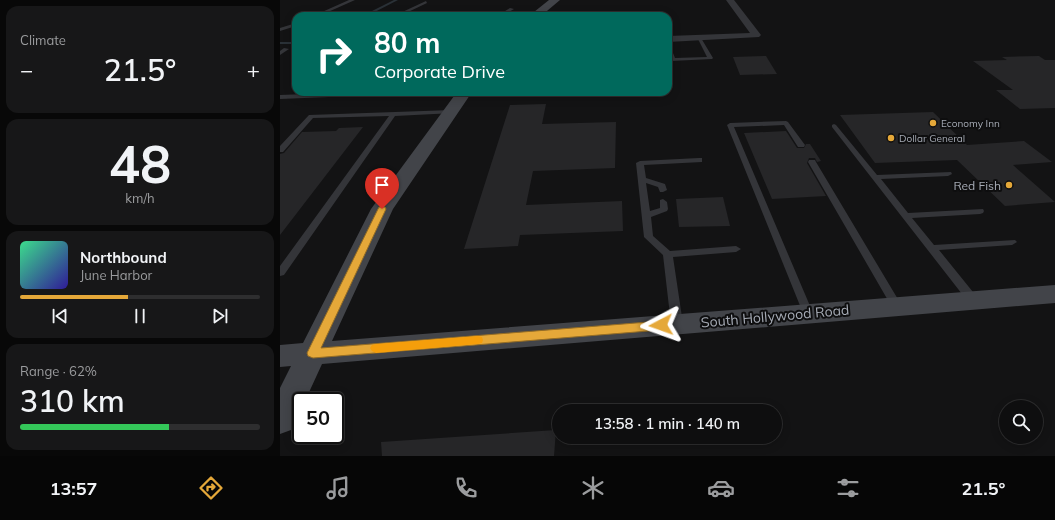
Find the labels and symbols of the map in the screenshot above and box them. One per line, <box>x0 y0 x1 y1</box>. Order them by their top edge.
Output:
place label: Economy Inn <box>941 117 1000 130</box>
marker: Economy Inn <box>928 118 938 128</box>
place label: Dollar General <box>899 132 965 145</box>
marker: Dollar General <box>886 133 896 143</box>
pin <box>365 168 399 209</box>
place label: Red Fish <box>953 178 1001 193</box>
marker: Red Fish <box>1004 180 1014 190</box>
street label: South Hollywood Road <box>700 301 850 331</box>
position arrow <box>640 304 682 346</box>
speed limit sign: 50 <box>292 392 344 444</box>

